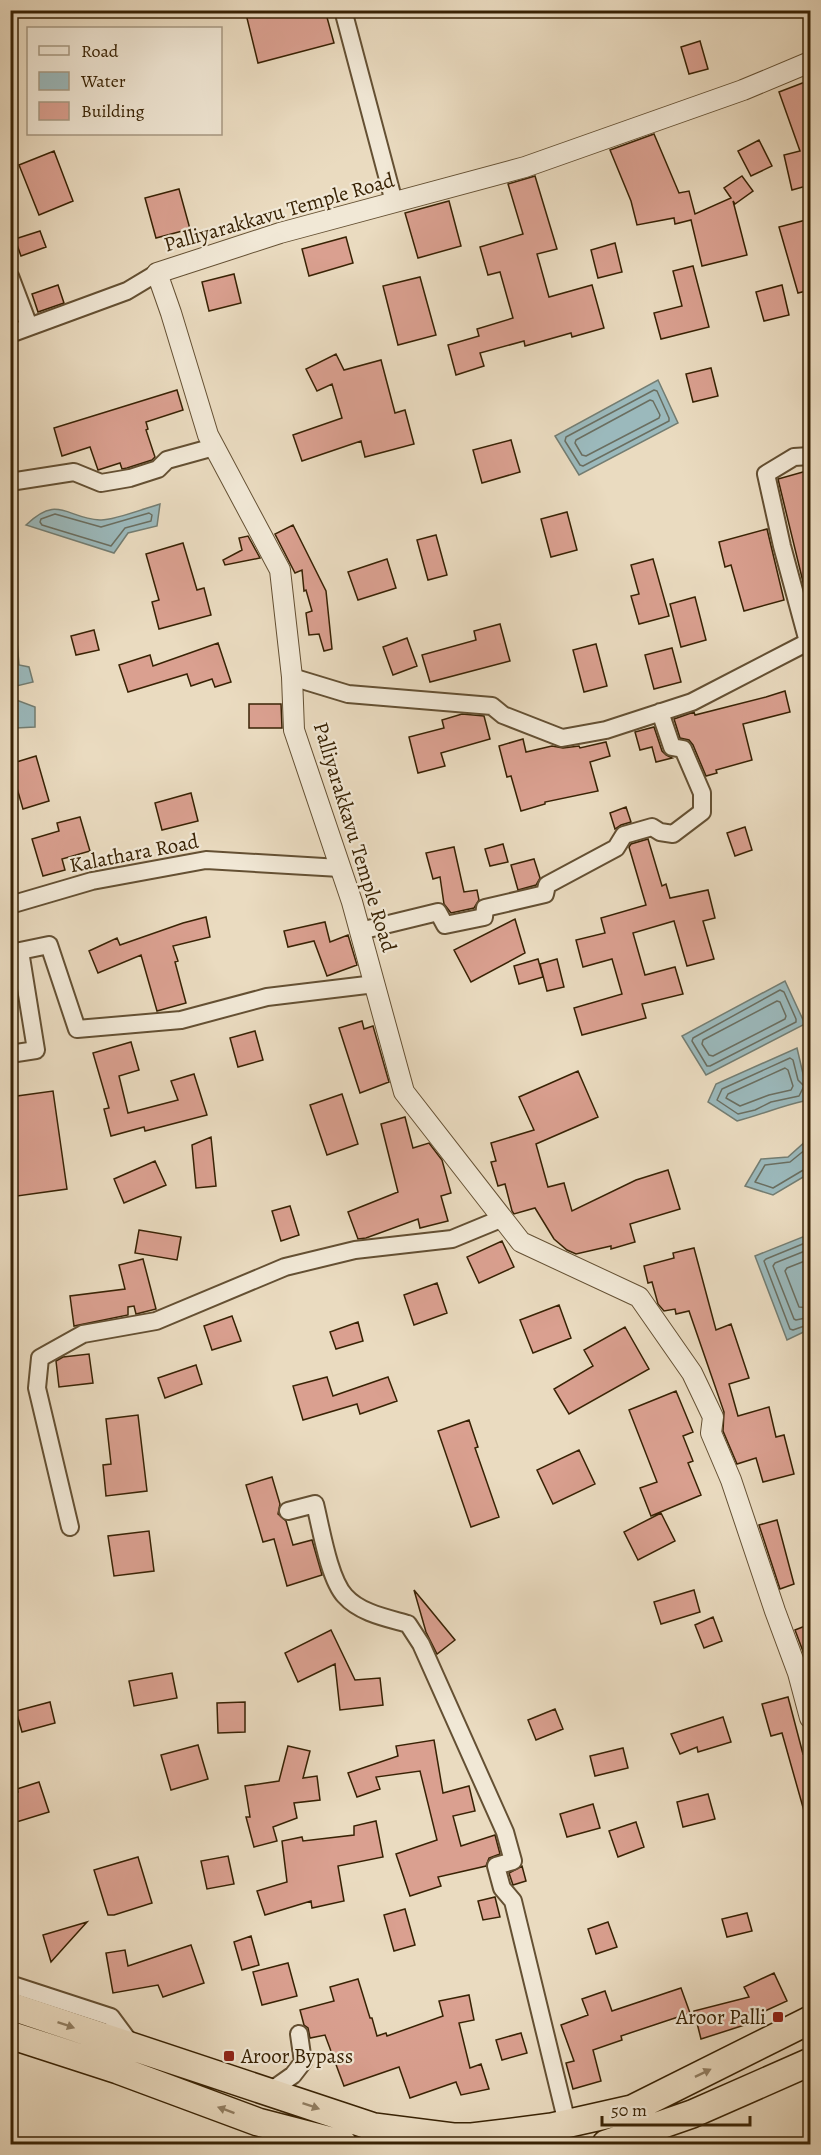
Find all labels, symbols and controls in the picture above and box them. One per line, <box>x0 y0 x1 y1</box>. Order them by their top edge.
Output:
legend <box>27 27 222 135</box>
text: Road <box>81 39 119 63</box>
text: Water <box>80 69 126 93</box>
text: Building <box>81 99 145 123</box>
street label: Palliyarakkavu Temple Road <box>160 165 398 258</box>
street label: Palliyarakkavu Temple Road <box>307 719 404 956</box>
street label: Kalathara Road <box>67 827 202 879</box>
place label: Aroor Palli <box>675 2003 766 2031</box>
marker: Aroor Palli <box>771 2010 785 2024</box>
one-way arrow <box>57 2020 75 2030</box>
place label: Aroor Bypass <box>240 2042 353 2070</box>
marker: Aroor Bypass <box>222 2049 236 2063</box>
one-way arrow <box>695 2069 712 2078</box>
scale bar <box>602 2089 750 2127</box>
text: 50 m <box>611 2098 647 2122</box>
one-way arrow <box>302 2102 320 2112</box>
one-way arrow <box>217 2105 235 2115</box>

